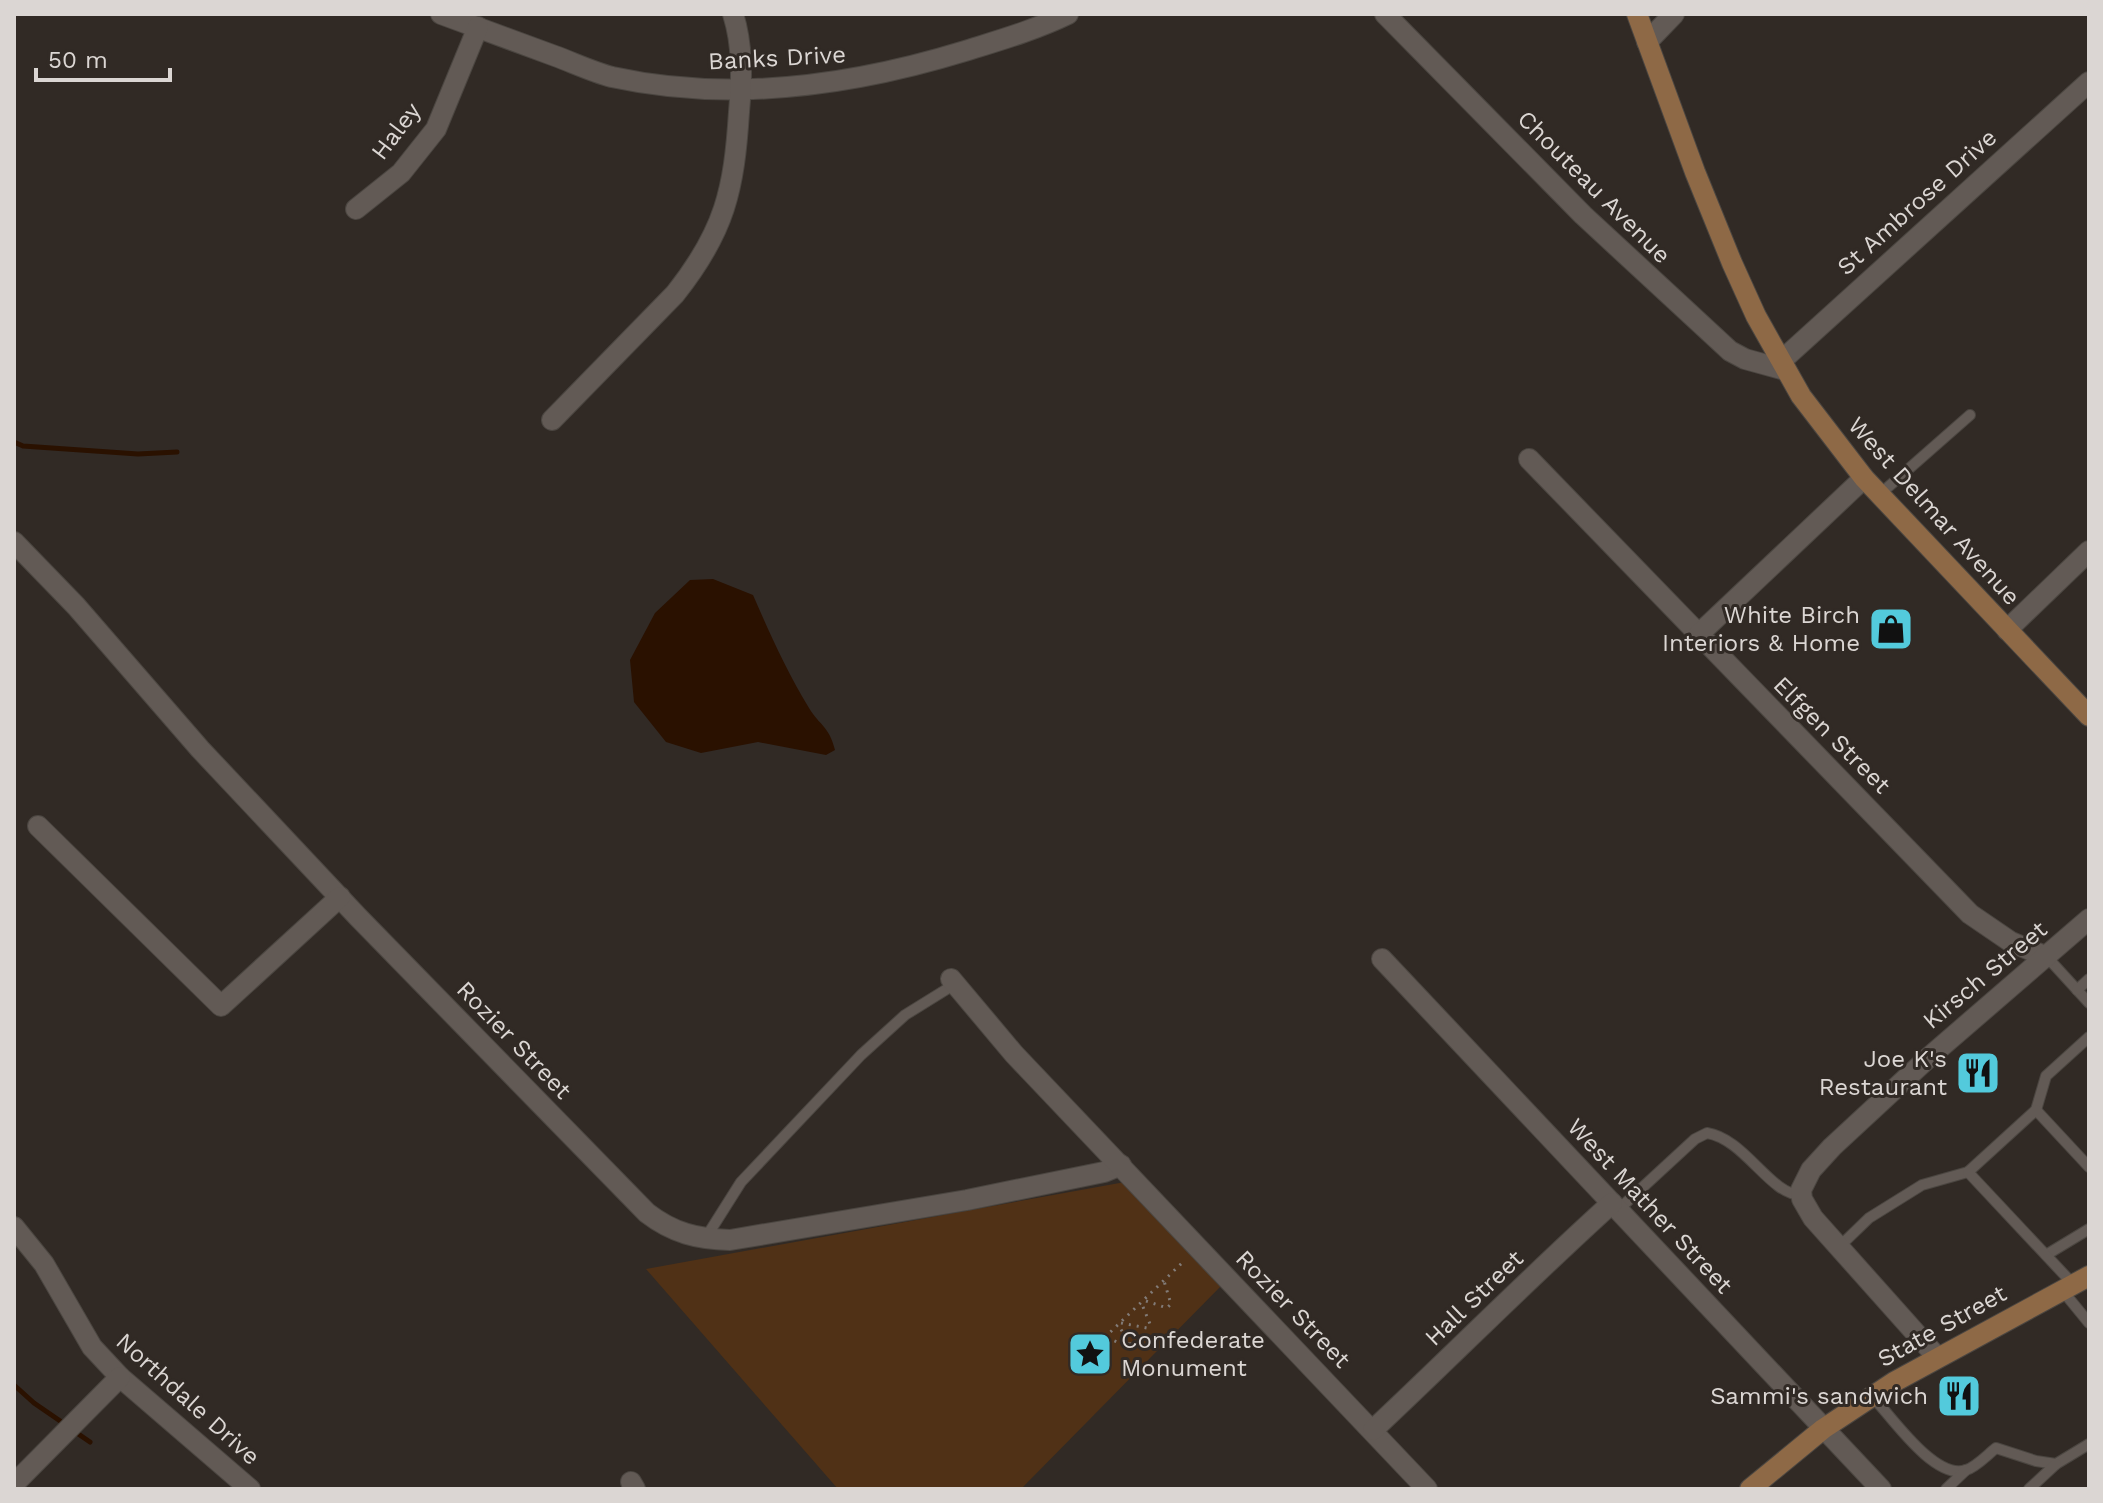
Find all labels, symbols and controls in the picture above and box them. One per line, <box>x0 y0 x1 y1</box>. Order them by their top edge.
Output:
scale bar <box>36 32 170 82</box>
street label: Banks Drive <box>707 40 847 76</box>
text: 50 m <box>48 46 108 74</box>
street label: Haley <box>366 97 427 165</box>
street label: Chouteau Avenue <box>1512 105 1676 269</box>
street label: St Ambrose Drive <box>1832 123 2002 281</box>
street label: West Delmar Avenue <box>1842 411 2026 611</box>
place label: White Birch Interiors & Home <box>1662 601 1860 657</box>
shop icon: White Birch Interiors & Home <box>1867 605 1915 653</box>
street label: Elfgen Street <box>1768 671 1896 799</box>
street label: Kirsch Street <box>1917 915 2053 1035</box>
street label: Rozier Street <box>451 975 577 1105</box>
place label: Joe K's Restaurant <box>1819 1045 1947 1101</box>
restaurant icon: Joe K's Restaurant <box>1954 1049 2002 1097</box>
street label: West Mather Street <box>1562 1113 1738 1299</box>
street label: Rozier Street <box>1230 1244 1356 1374</box>
street label: Hall Street <box>1419 1244 1529 1352</box>
street label: State Street <box>1873 1279 2011 1373</box>
place label: Confederate Monument <box>1121 1326 1265 1382</box>
street label: Northdale Drive <box>110 1327 266 1471</box>
place icon: Confederate Monument <box>1066 1330 1114 1378</box>
restaurant icon: Sammi's sandwich <box>1935 1372 1983 1420</box>
place label: Sammi's sandwich <box>1710 1382 1928 1410</box>

